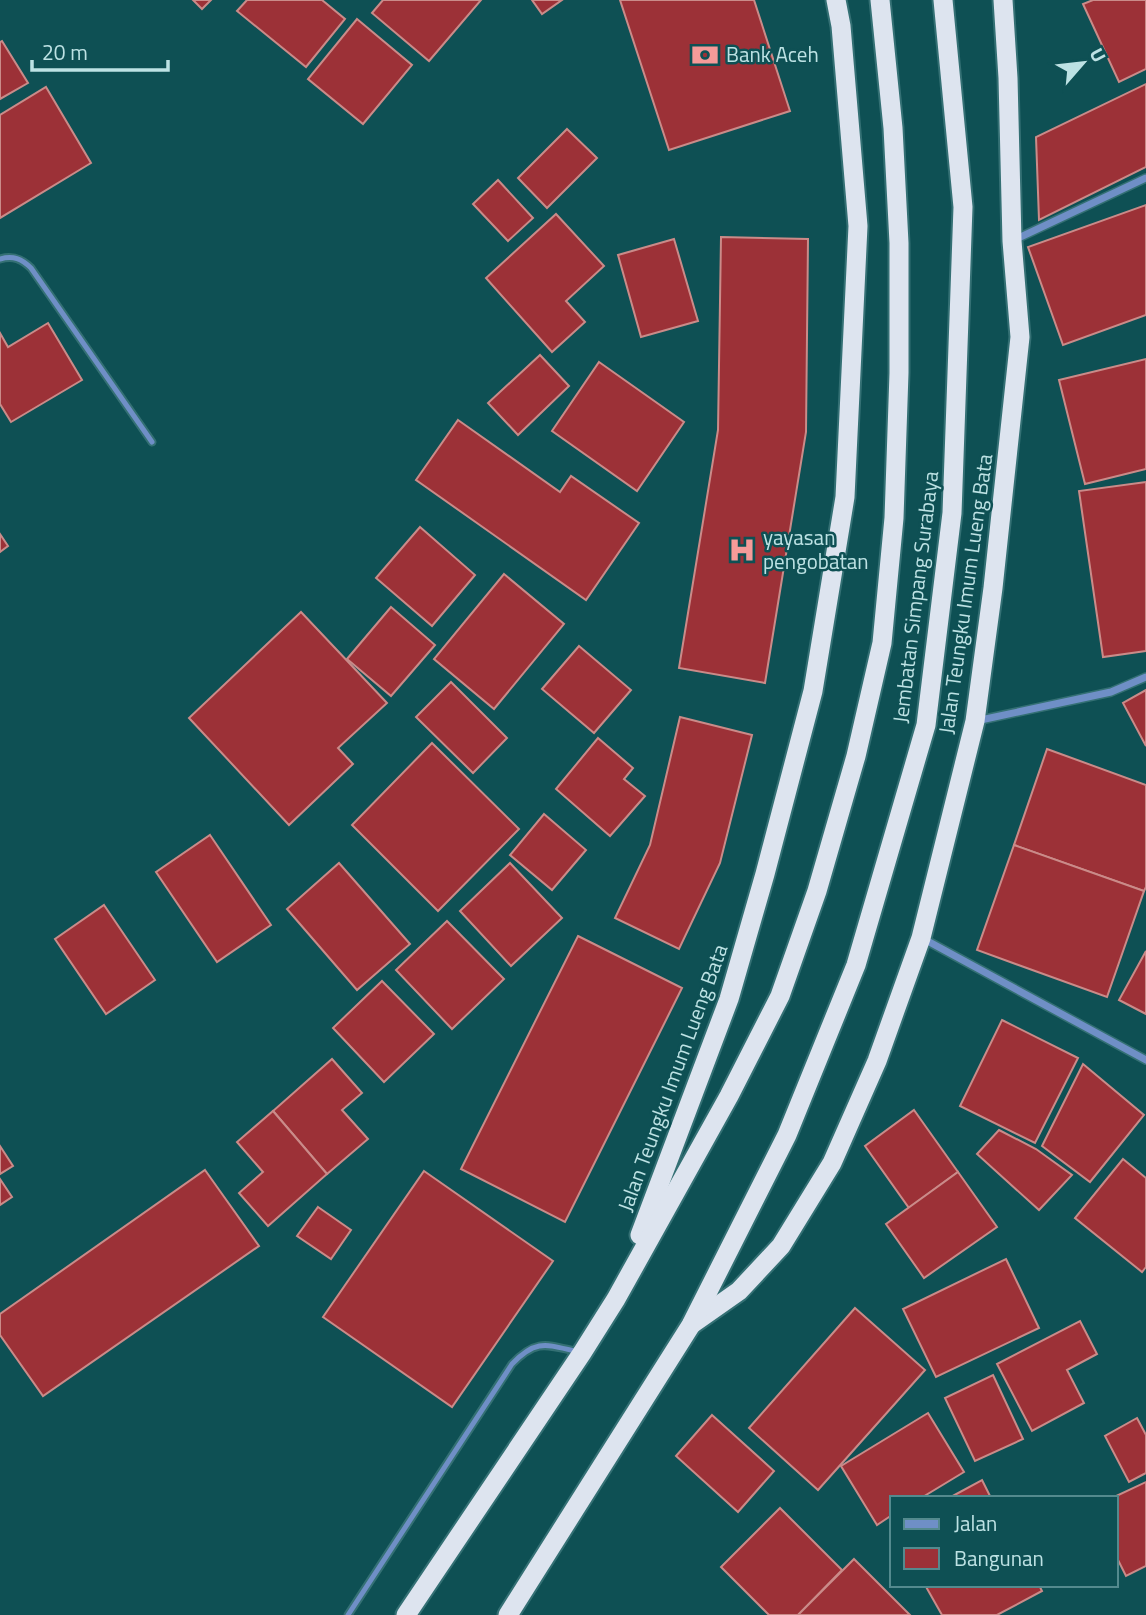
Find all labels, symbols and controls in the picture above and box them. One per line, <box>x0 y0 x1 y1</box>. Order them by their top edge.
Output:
scale bar <box>32 28 168 72</box>
north arrow <box>1048 28 1118 98</box>
text: 20 m <box>42 36 88 68</box>
place label: Bank Aceh <box>726 38 819 70</box>
bank icon: Bank Aceh <box>690 40 720 70</box>
text: U <box>1083 42 1114 67</box>
street label: Jalan Teungku Imum Lueng Bata <box>930 451 1001 736</box>
street label: Jembatan Simpang Surabaya <box>884 469 946 725</box>
place label: yayasan pengobatan <box>763 521 869 577</box>
hospital icon: yayasan pengobatan <box>727 535 757 565</box>
street label: Jalan Teungku Imum Lueng Bata <box>609 939 736 1216</box>
legend <box>890 1496 1118 1587</box>
text: Jalan <box>954 1507 997 1539</box>
text: Bangunan <box>954 1542 1044 1574</box>

